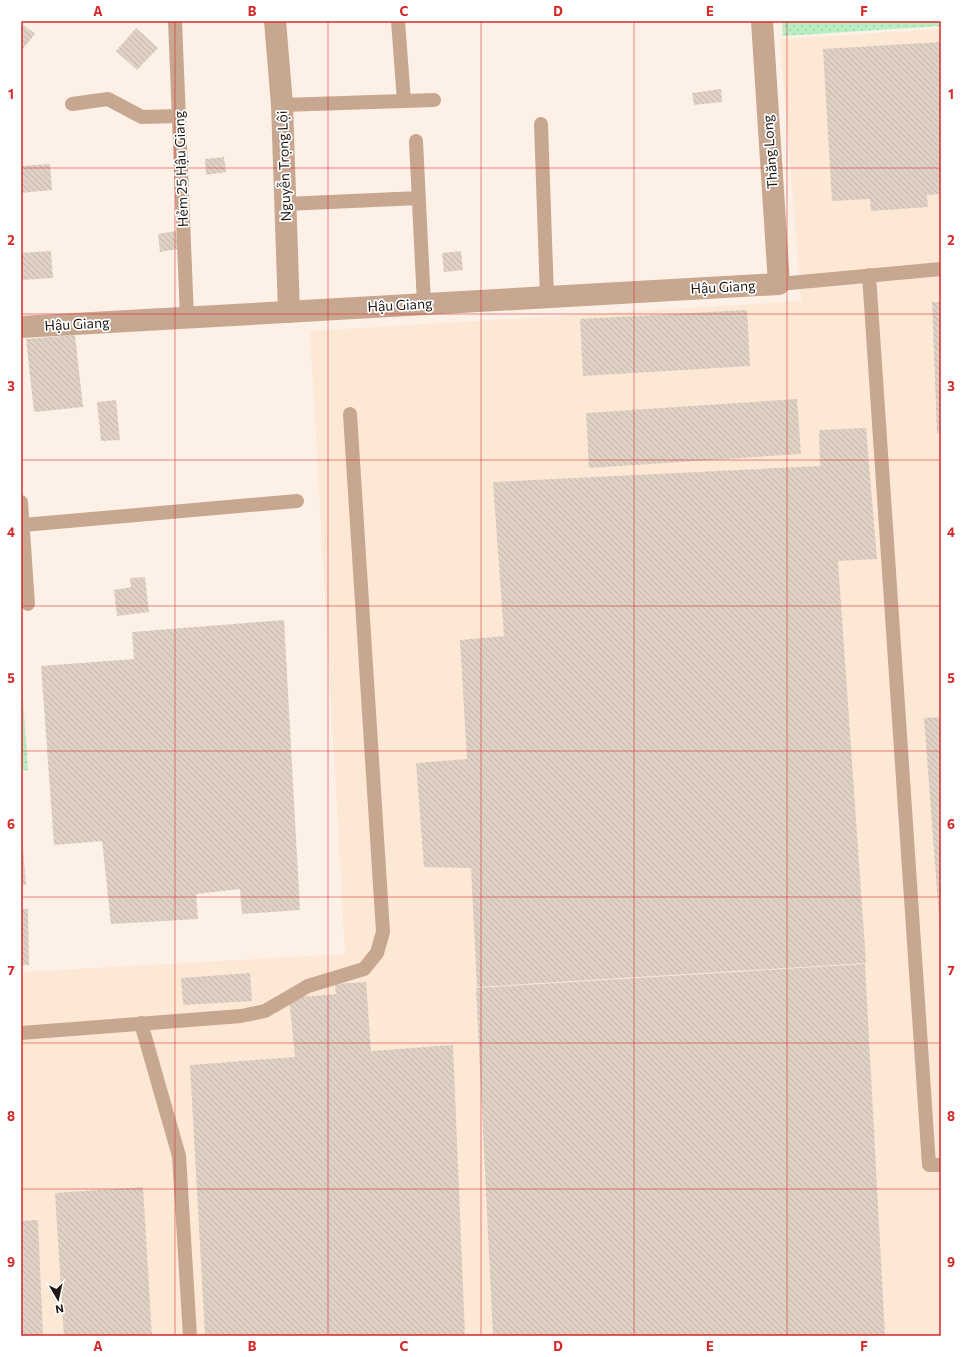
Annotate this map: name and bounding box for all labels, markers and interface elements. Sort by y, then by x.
text: A [93,3,103,19]
text: B [248,3,257,19]
text: C [400,3,409,19]
text: D [553,3,563,19]
text: E [706,3,714,19]
text: F [860,3,868,19]
text: 1 [8,86,14,102]
text: 1 [948,86,954,102]
street label: Hẻm 25 Hậu Giang [170,110,191,227]
street label: Nguyễn Trọng Lội [273,110,294,222]
street label: Thăng Long [758,114,781,190]
text: 2 [7,232,15,248]
text: 2 [947,232,955,248]
street label: Hậu Giang [690,276,756,297]
street label: Hậu Giang [367,294,433,315]
street label: Hậu Giang [44,313,110,334]
text: 3 [7,378,15,394]
text: 3 [947,378,955,394]
text: 4 [7,524,15,540]
text: 4 [947,524,955,540]
text: 5 [7,670,15,686]
text: 5 [947,670,955,686]
text: 6 [7,816,15,832]
text: 6 [947,816,955,832]
text: 7 [7,962,15,978]
text: 7 [947,962,955,978]
text: 8 [7,1108,15,1124]
text: 8 [947,1108,955,1124]
text: 9 [7,1254,15,1270]
text: 9 [947,1254,955,1270]
north arrow [38,1279,78,1319]
text: N [55,1302,65,1316]
text: A [93,1338,103,1354]
text: B [248,1338,257,1354]
text: C [400,1338,409,1354]
text: D [553,1338,563,1354]
text: E [706,1338,714,1354]
text: F [860,1338,868,1354]

